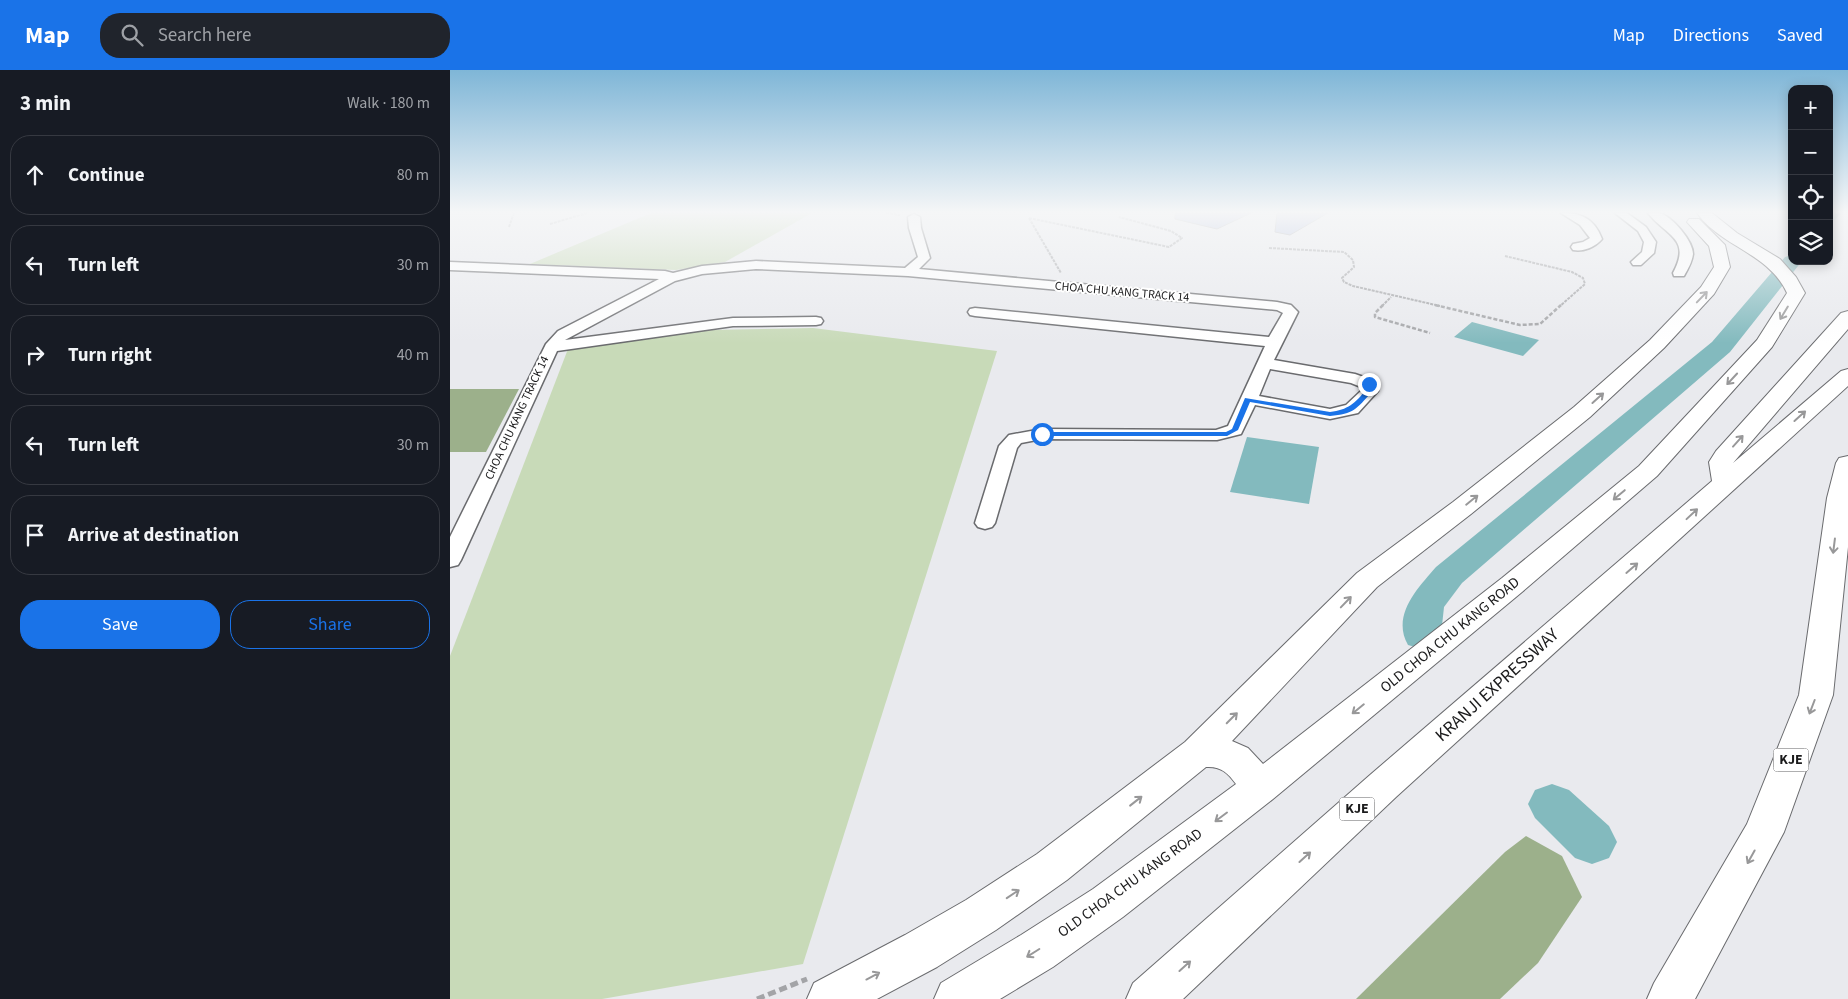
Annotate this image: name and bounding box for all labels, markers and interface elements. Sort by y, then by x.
search box [100,13,450,58]
text: Map [25,18,70,53]
icon: search [118,21,146,49]
text: Search here [158,22,251,49]
text: Map [1613,23,1645,48]
text: Directions [1673,23,1749,48]
text: Saved [1777,23,1823,48]
map controls [1788,85,1833,265]
button: + [1788,85,1833,130]
text: 3 min [20,88,71,118]
text: Walk · 180 m [347,92,430,114]
button: − [1788,130,1833,175]
icon: ahead [21,161,49,189]
text: Continue [68,162,145,189]
text: 80 m [397,164,429,186]
button: locate [1788,175,1833,220]
button: layers [1788,220,1833,265]
icon: left [21,251,49,279]
text: Turn left [68,252,139,279]
text: 30 m [397,254,429,276]
street label: CHOA CHU KANG TRACK 14 [1054,278,1190,306]
one-way arrow [1696,291,1708,303]
one-way arrow [1778,305,1788,319]
icon: right [21,341,49,369]
text: Turn right [68,342,152,369]
text: 40 m [397,344,429,366]
street label: CHOA CHU KANG TRACK 14 [481,353,553,483]
one-way arrow [1727,372,1738,385]
route end [1358,373,1381,396]
one-way arrow [1592,392,1605,403]
one-way arrow [1794,410,1807,422]
route start [1031,423,1054,446]
icon: left [21,431,49,459]
text: Turn left [68,432,139,459]
text: 30 m [397,434,429,456]
one-way arrow [1732,435,1744,448]
one-way arrow [1613,489,1626,500]
one-way arrow [1465,495,1478,506]
one-way arrow [1685,508,1698,519]
icon: arrive [21,521,49,549]
text: Arrive at destination [68,522,239,549]
one-way arrow [1829,538,1839,554]
one-way arrow [1625,562,1638,573]
street label: OLD CHOA CHU KANG ROAD [1376,572,1524,698]
one-way arrow [1340,596,1352,608]
button: Save [20,600,220,649]
button: Share [230,600,430,649]
street label: KRANJI EXPRESSWAY [1430,622,1565,747]
one-way arrow [1806,699,1815,714]
one-way arrow [1352,703,1365,714]
one-way arrow [1226,712,1238,724]
road number: KJE [1774,748,1808,772]
one-way arrow [1129,795,1142,806]
road number: KJE [1340,798,1374,821]
one-way arrow [1214,812,1228,822]
street label: OLD CHOA CHU KANG ROAD [1053,823,1207,943]
one-way arrow [1745,849,1755,864]
one-way arrow [1299,851,1312,863]
one-way arrow [1006,888,1020,899]
one-way arrow [1026,949,1040,959]
one-way arrow [1179,960,1192,972]
one-way arrow [866,971,881,981]

